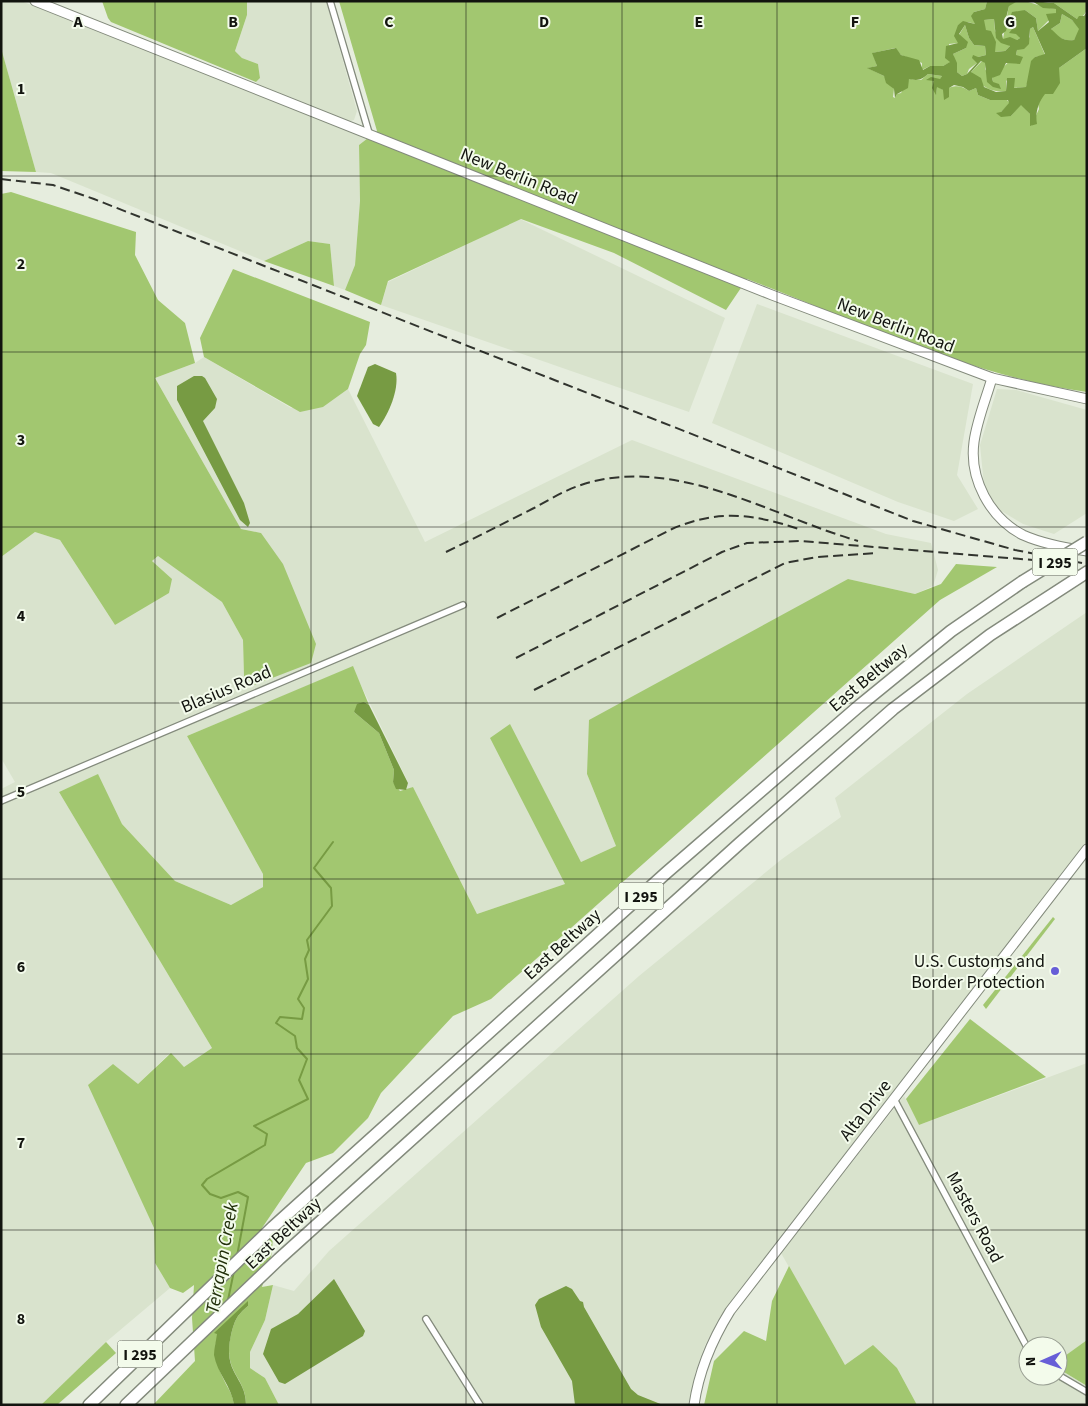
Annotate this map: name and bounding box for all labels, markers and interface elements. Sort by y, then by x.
text: A [72,11,83,33]
text: B [228,11,238,33]
text: C [384,11,394,33]
text: D [539,11,549,33]
text: E [695,11,703,33]
text: F [851,11,859,33]
text: G [1005,11,1015,33]
text: 1 [17,78,25,100]
street label: New Berlin Road [457,142,581,211]
text: 2 [17,253,25,275]
street label: New Berlin Road [833,292,958,359]
text: 3 [17,429,25,451]
road number: I 295 [1032,548,1078,576]
text: 4 [17,605,26,627]
street label: East Beltway [824,637,914,718]
street label: Blasius Road [177,659,275,720]
text: 5 [17,781,25,803]
road number: I 295 [618,882,664,909]
street label: East Beltway [518,903,607,986]
place label: U.S. Customs and Border Protection [911,949,1045,995]
text: 6 [17,956,25,978]
marker: U.S. Customs and Border Protection [1049,965,1061,977]
street label: Alta Drive [833,1074,897,1146]
text: 7 [17,1132,25,1154]
street label: Masters Road [940,1167,1009,1267]
street label: East Beltway [240,1191,327,1275]
water label: Terrapin Creek [199,1199,246,1316]
text: 8 [17,1308,25,1330]
north arrow [1018,1336,1068,1386]
road number: I 295 [118,1340,162,1368]
text: N [1021,1356,1041,1366]

